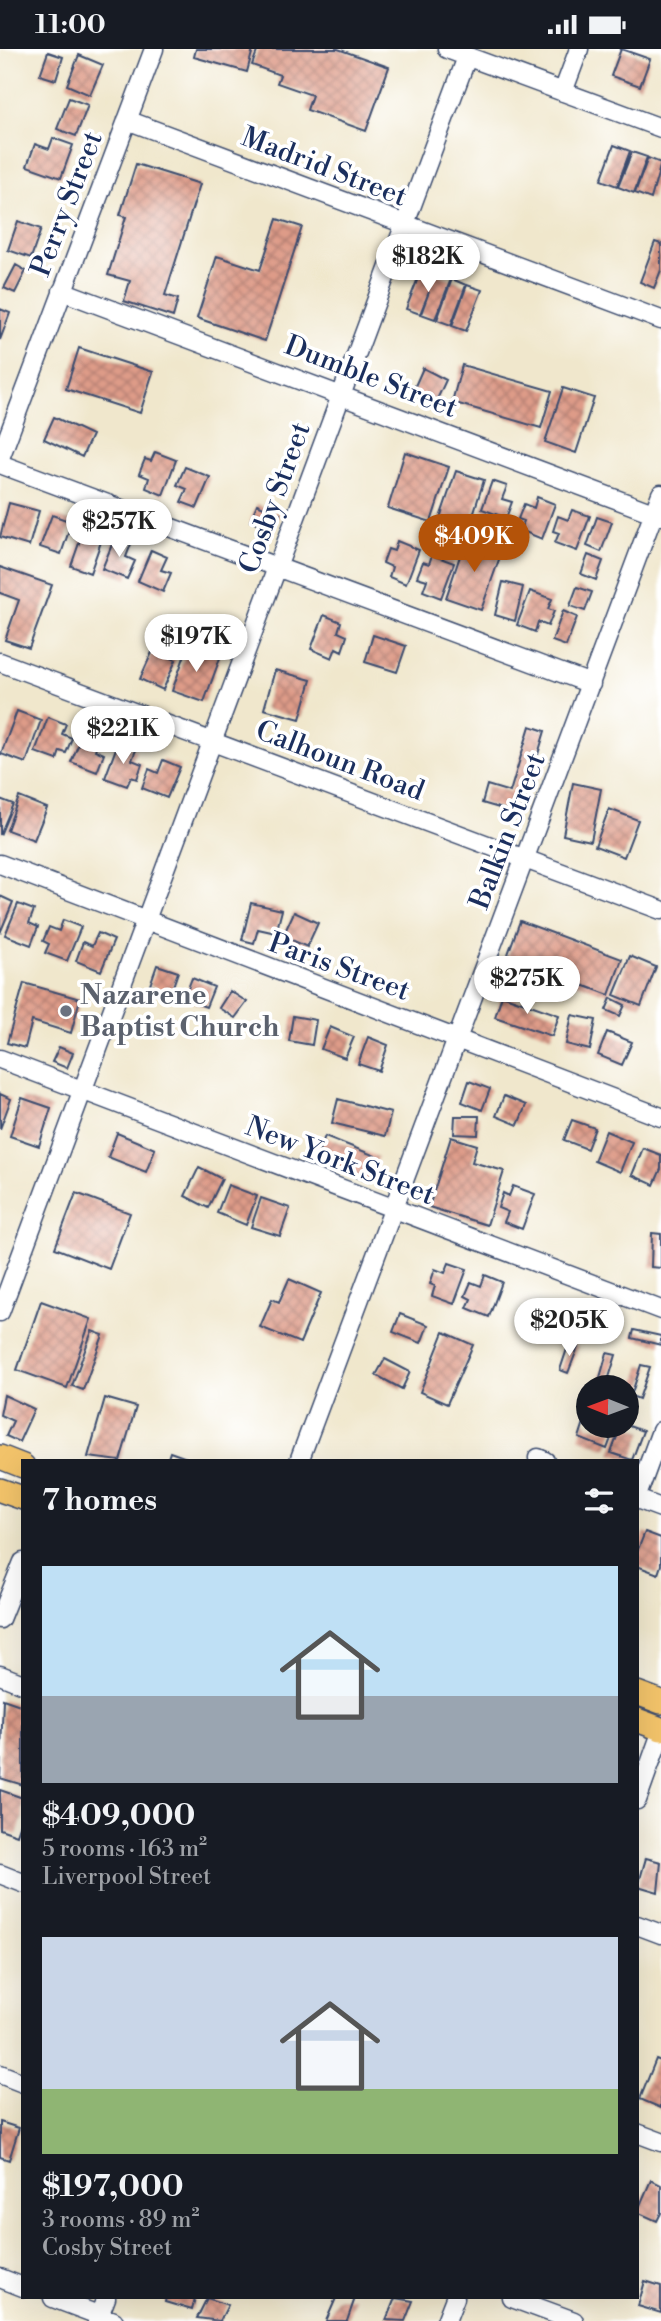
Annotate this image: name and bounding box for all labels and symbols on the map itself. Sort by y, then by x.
street label: Madrid Street [236,119,412,215]
street label: Perry Street [23,126,111,282]
pin: $182K [379,235,477,294]
street label: Dumble Street [280,328,463,426]
street label: Cosby Street [231,418,319,578]
pin: $257K [70,499,168,559]
pin: $409K [425,515,523,574]
pin: $197K [147,615,245,674]
pin: $221K [74,707,172,766]
street label: Calhoun Road [251,713,429,809]
street label: Balkin Street [462,748,554,915]
street label: Paris Street [264,925,415,1009]
pin: $275K [478,957,576,1016]
place label: Nazarene Baptist Church [80,978,279,1045]
marker: Nazarene Baptist Church [58,1003,74,1019]
street label: New York Street [240,1109,440,1213]
pin: $205K [520,1299,618,1358]
north arrow [576,1375,639,1439]

